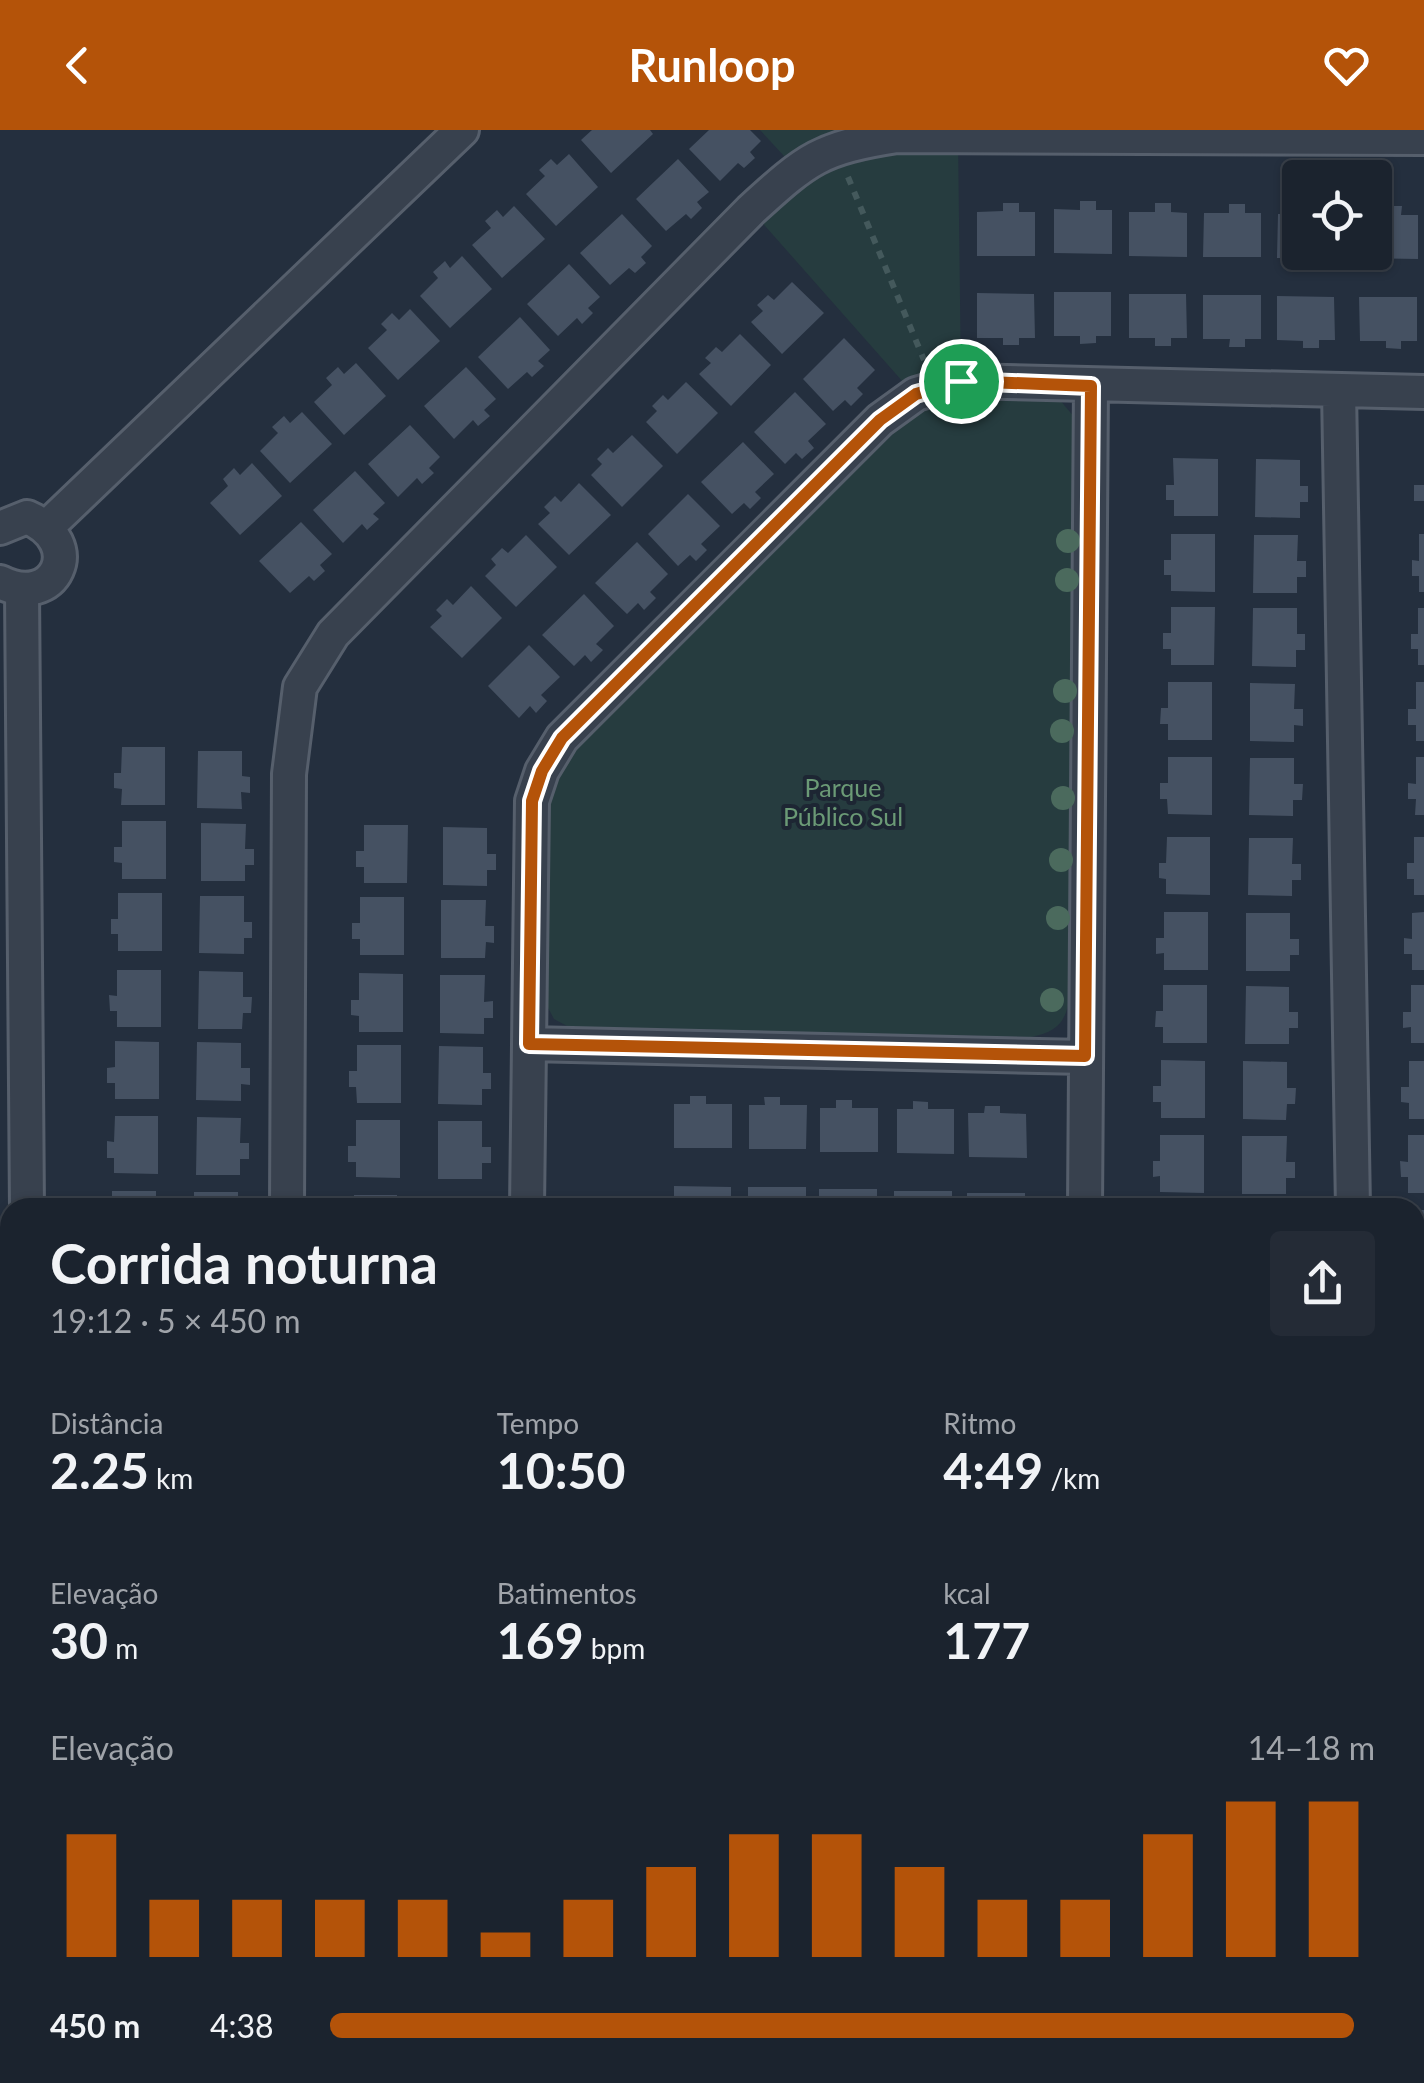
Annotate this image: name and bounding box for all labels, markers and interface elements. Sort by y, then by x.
icon: back [50,38,105,93]
text: Runloop [628,38,796,92]
icon: heart [1319,38,1374,93]
map controls [1282,160,1392,270]
button: locate [1282,160,1392,270]
pin [919,339,1004,424]
icon: arrive [934,354,989,409]
park label: Parque Público Sul [783,772,903,831]
text: Corrida noturna [50,1230,438,1296]
button: share [1270,1231,1375,1336]
text: 19:12 · 5 × 450 m [50,1301,301,1340]
text: Distância [50,1406,163,1440]
text: Tempo [497,1406,579,1440]
text: Ritmo [943,1406,1016,1440]
text: 2.25 [50,1440,149,1500]
text: 10:50 [497,1440,626,1500]
text: 4:49 [943,1440,1043,1500]
text: km [149,1461,193,1495]
text: /km [1043,1461,1100,1495]
text: Elevação [50,1576,158,1610]
text: Batimentos [497,1576,637,1610]
text: kcal [943,1576,991,1610]
text: 30 [50,1610,108,1670]
text: 169 [497,1610,584,1670]
text: 177 [943,1610,1030,1670]
text: m [108,1631,138,1665]
text: bpm [584,1631,645,1665]
text: Elevação [50,1728,174,1767]
text: 14–18 m [1248,1728,1375,1767]
text: 450 m [50,2006,140,2045]
text: 4:38 [210,2006,274,2045]

